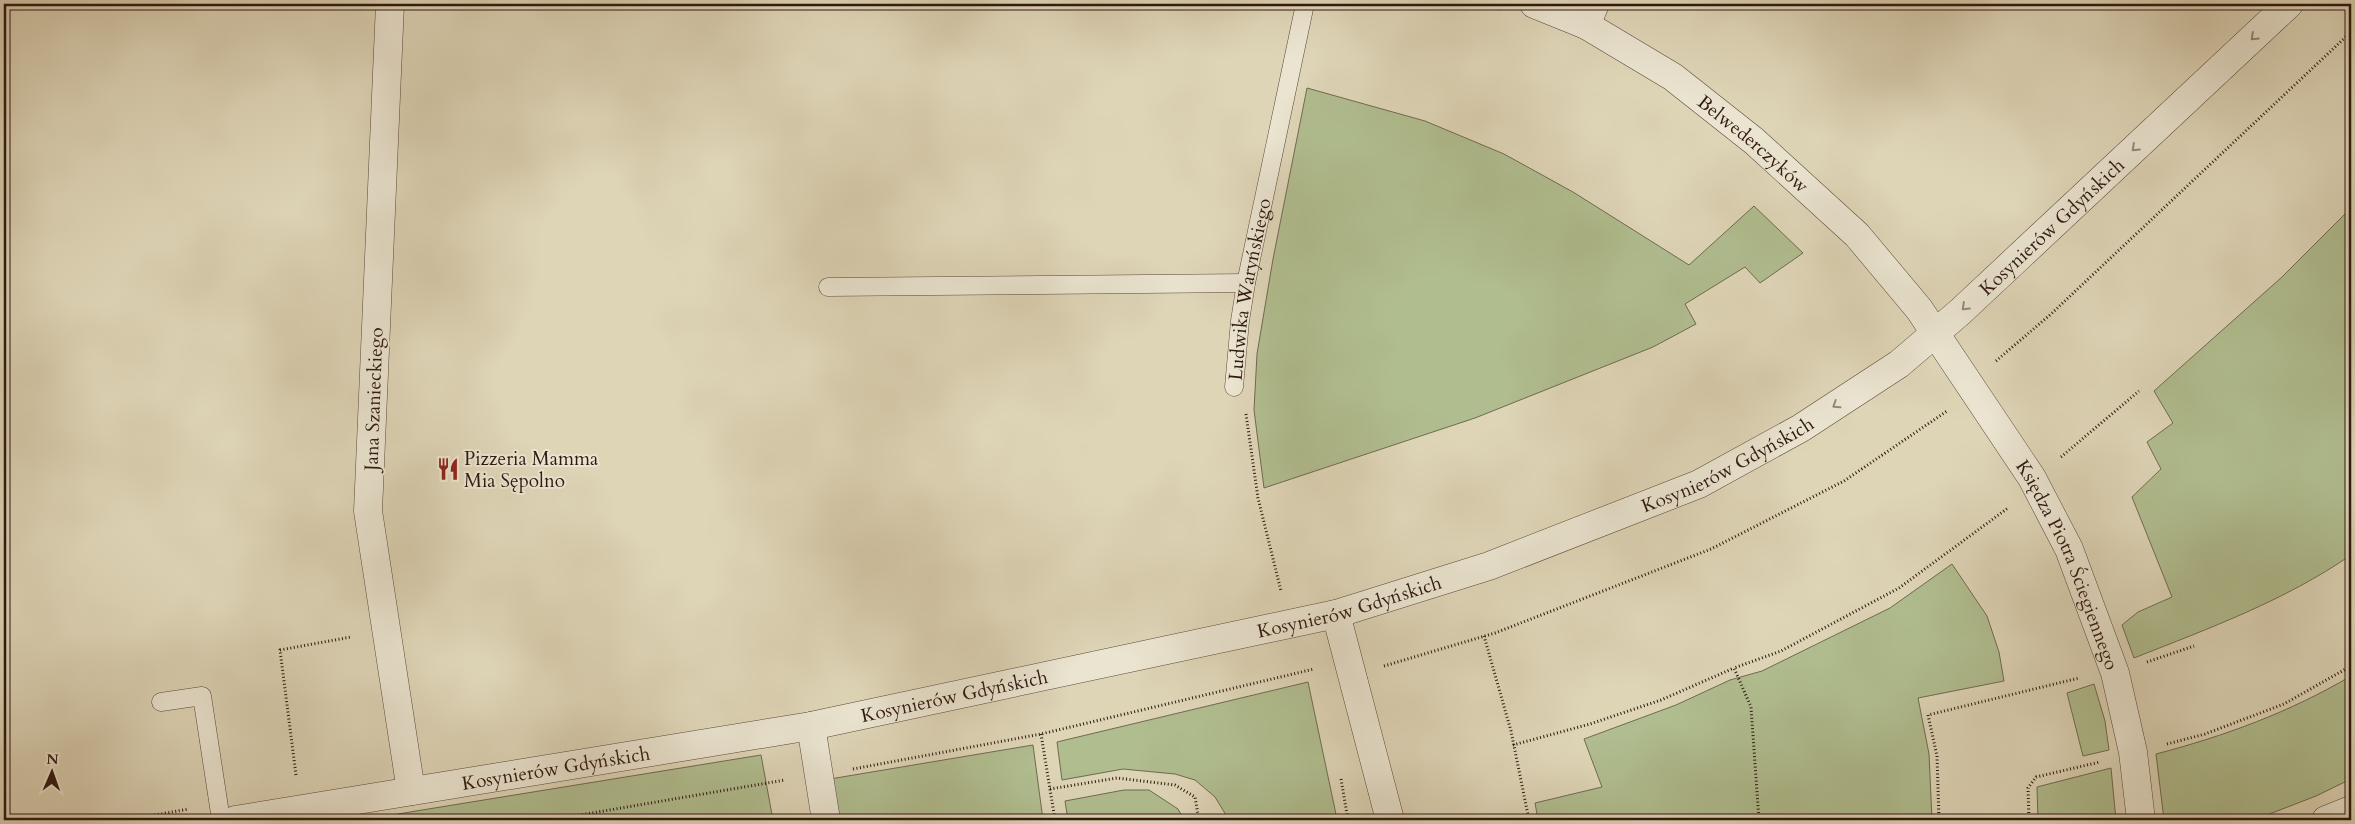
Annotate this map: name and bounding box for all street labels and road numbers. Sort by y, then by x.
street label: Belwederczyków [1692,89,1814,199]
street label: Kosynierów Gdyńskich [1974,152,2131,302]
street label: Ludwika Waryńskiego [1223,196,1278,382]
street label: Jana Szanieckiego [358,327,389,474]
street label: Kosynierów Gdyńskich [1637,411,1820,519]
street label: Księdza Piotra Ściegiennego [2009,455,2125,674]
street label: Kosynierów Gdyńskich [1255,570,1445,644]
street label: Kosynierów Gdyńskich [859,664,1051,729]
street label: Kosynierów Gdyńskich [460,740,652,797]

